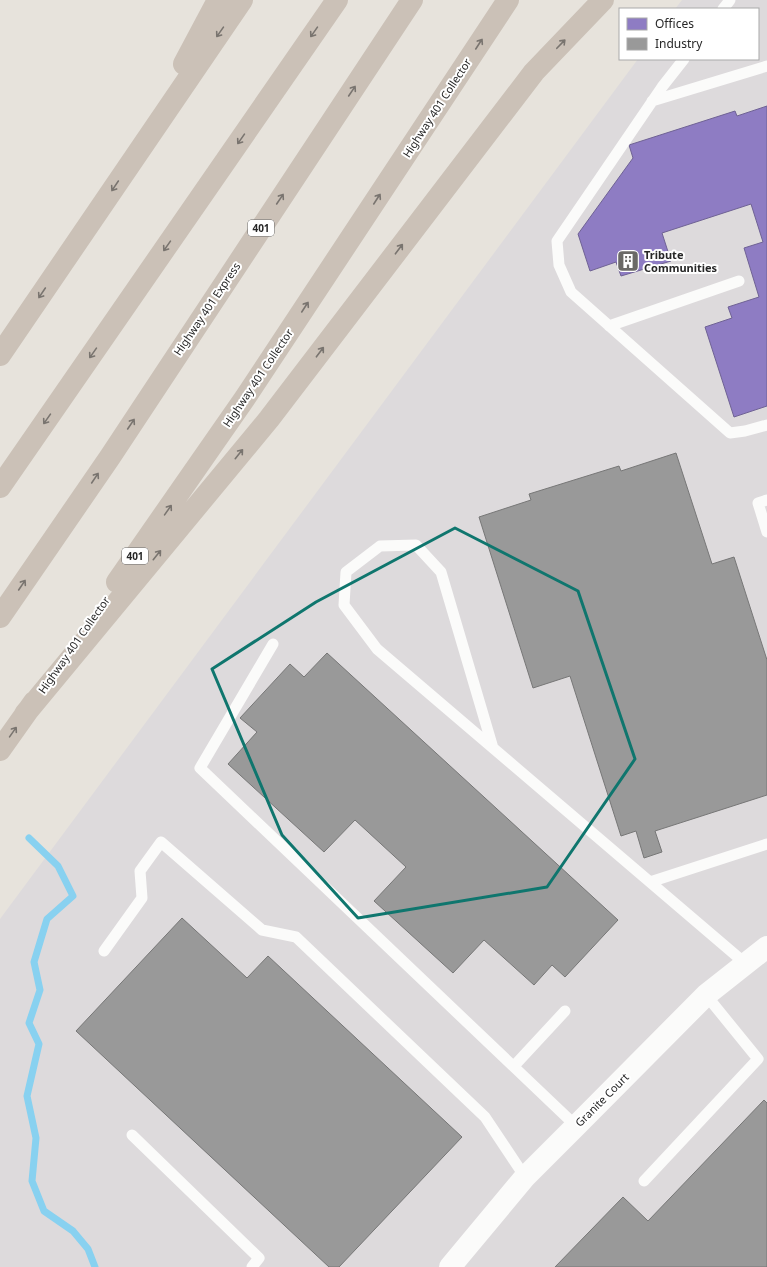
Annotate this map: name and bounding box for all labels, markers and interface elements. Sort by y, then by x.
legend [619,8,759,60]
text: Offices [655,15,694,32]
one-way arrow [216,26,224,37]
one-way arrow [310,26,318,37]
text: Industry [655,35,703,52]
one-way arrow [475,38,483,49]
one-way arrow [556,39,566,49]
street label: Highway 401 Collector [399,55,475,160]
one-way arrow [348,86,356,97]
one-way arrow [236,133,244,145]
one-way arrow [111,180,119,191]
one-way arrow [276,194,284,205]
one-way arrow [373,194,381,205]
road number: 401 [248,220,274,236]
one-way arrow [163,240,171,251]
one-way arrow [395,243,403,254]
place label: Tribute Communities [644,247,718,275]
building icon: Tribute Communities [615,248,641,274]
street label: Highway 401 Express [170,259,243,358]
one-way arrow [38,288,46,299]
one-way arrow [301,302,309,313]
street label: Highway 401 Collector [219,325,296,430]
one-way arrow [89,347,97,358]
one-way arrow [316,347,324,358]
one-way arrow [43,413,51,424]
one-way arrow [127,419,135,430]
one-way arrow [235,449,244,460]
one-way arrow [91,473,99,484]
one-way arrow [164,505,172,516]
road number: 401 [122,548,148,564]
one-way arrow [152,549,161,560]
one-way arrow [18,580,26,591]
street label: Highway 401 Collector [34,593,113,696]
one-way arrow [9,727,17,738]
street label: Granite Court [572,1070,632,1130]

